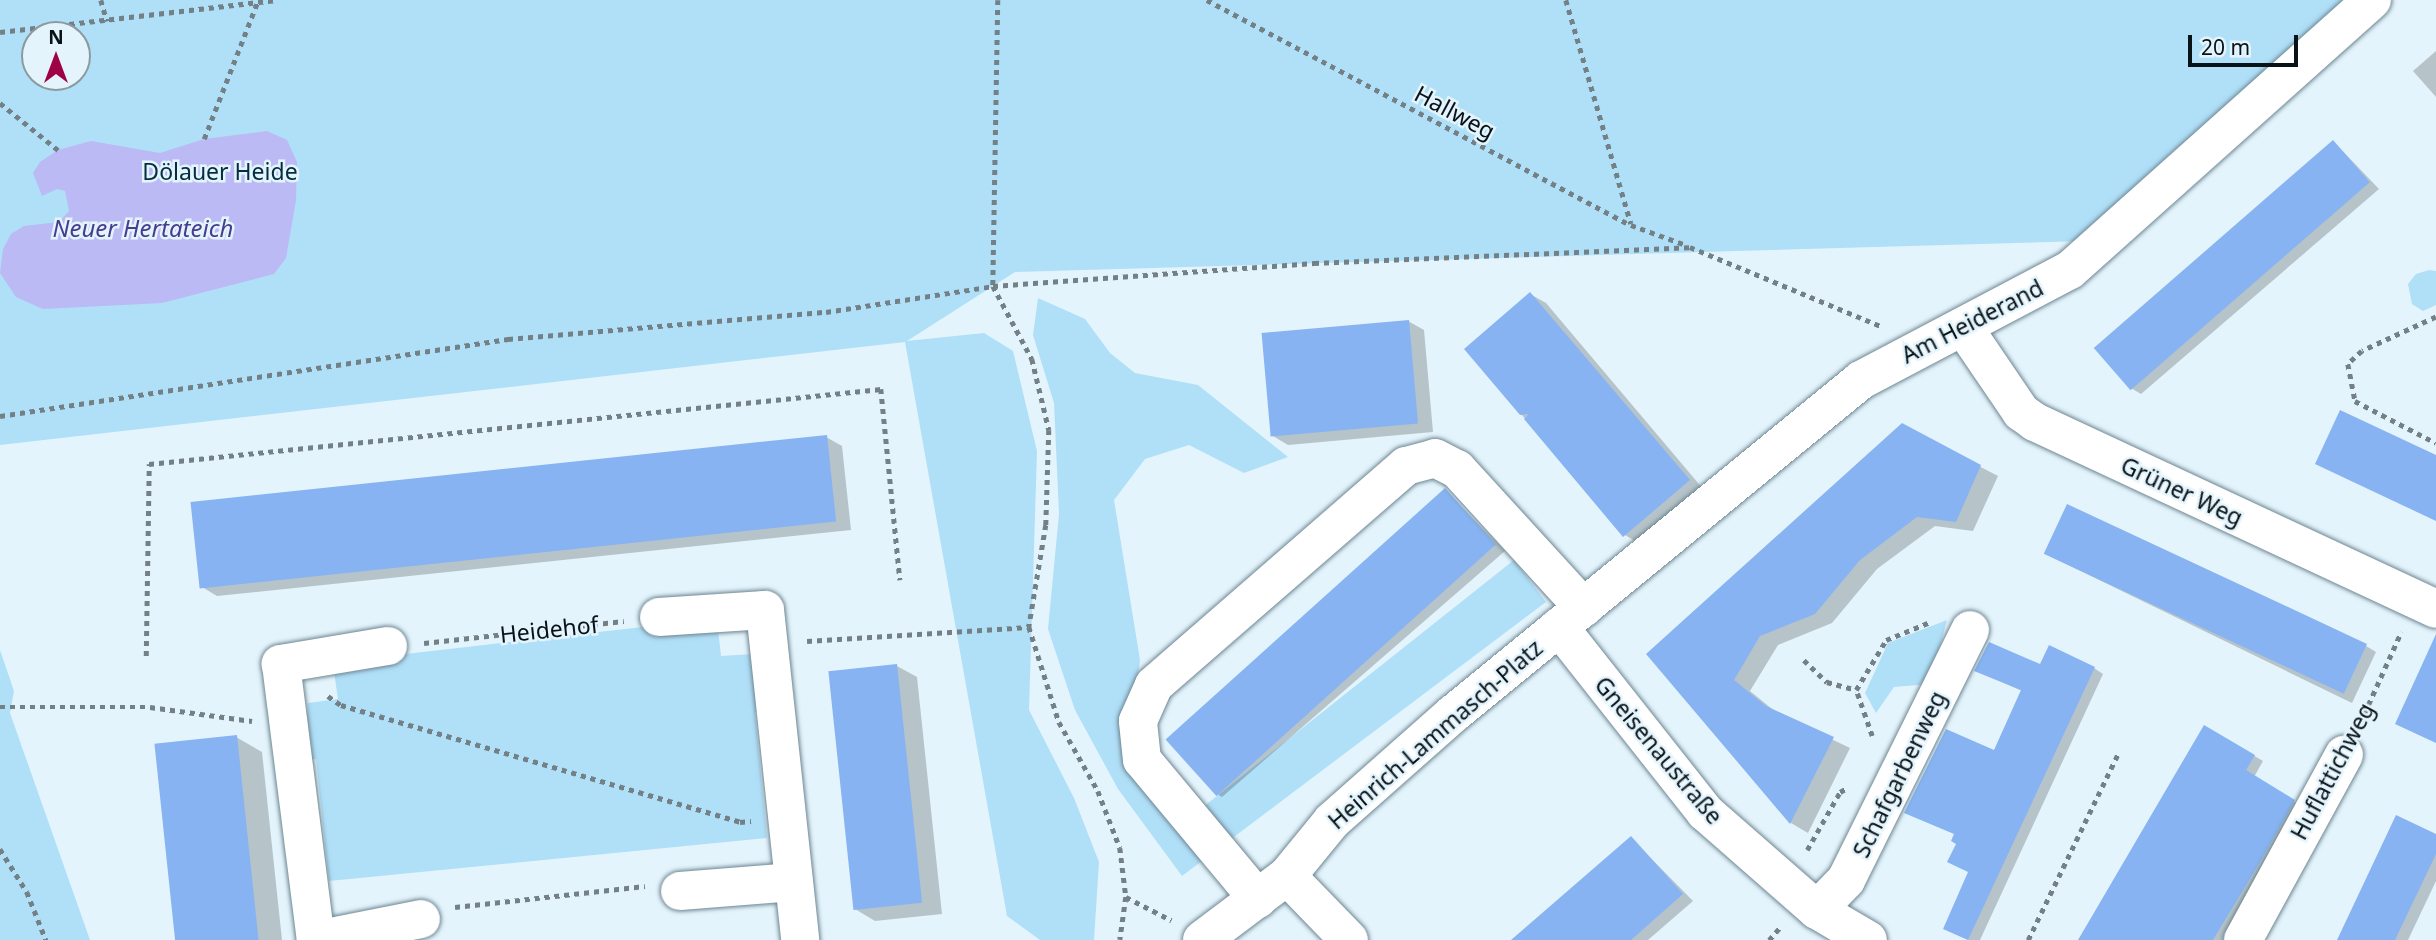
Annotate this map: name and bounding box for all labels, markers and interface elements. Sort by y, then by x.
north arrow [21,21,91,91]
scale bar [2191,21,2301,65]
text: N [48,24,64,50]
text: 20 m [2201,33,2250,61]
street label: Hallweg [1410,79,1500,145]
park label: Dölauer Heide [142,157,298,185]
water label: Neuer Hertateich [53,214,233,242]
street label: Am Heiderand [1896,273,2048,369]
street label: Grüner Weg [2117,451,2247,531]
street label: Heidehof [498,610,600,648]
street label: Heinrich-Lammasch-Platz [1322,633,1548,835]
street label: Gneisenaustraße [1589,671,1729,829]
street label: Schafgarbenweg [1847,686,1951,862]
street label: Huflattichweg [2284,698,2380,844]

